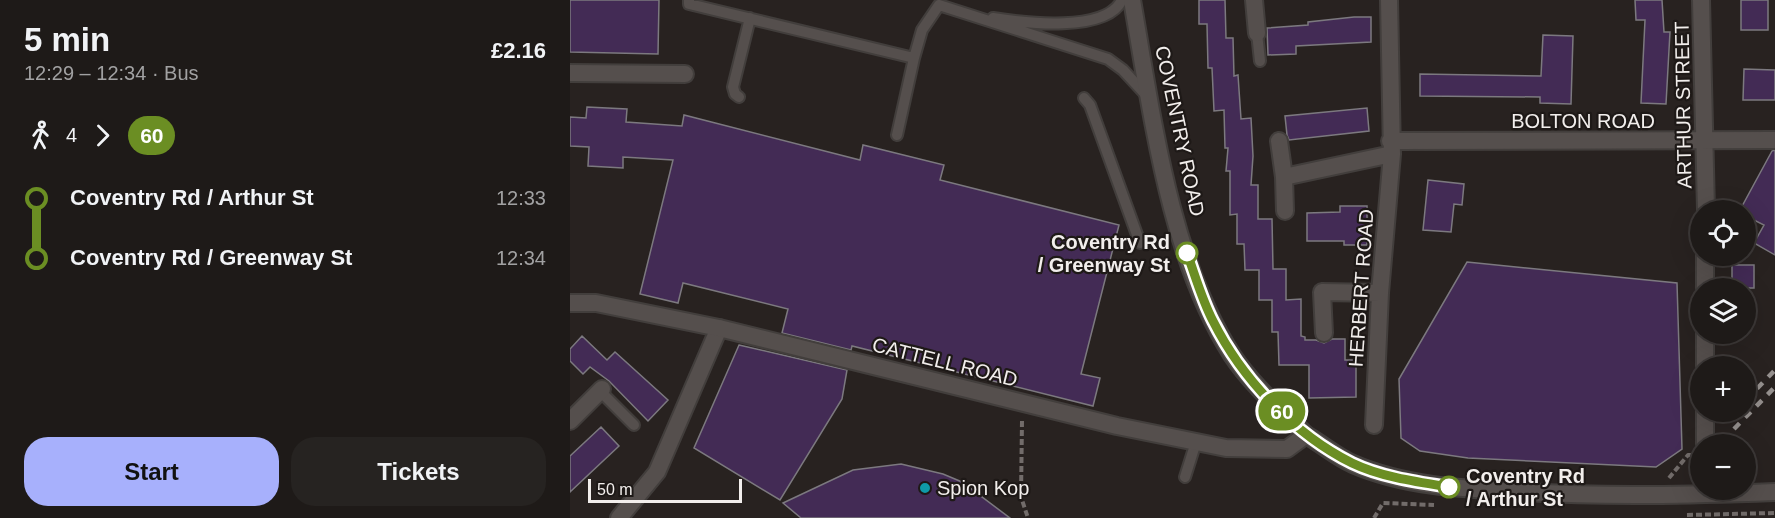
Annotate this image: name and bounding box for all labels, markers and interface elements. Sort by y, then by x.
text: 5 min [24,21,110,58]
street label: ARTHUR STREET [1671,21,1695,189]
text: £2.16 [491,38,546,63]
street label: COVENTRY ROAD [1151,44,1209,218]
text: 12:29 – 12:34 · Bus [24,62,199,84]
street label: BOLTON ROAD [1511,110,1655,132]
icon: walk [24,119,57,152]
icon: forward [86,119,119,152]
text: 4 [66,124,77,146]
text: 60 [140,124,163,147]
text: Coventry Rd / Arthur St [70,185,314,210]
text: 12:33 [496,187,546,209]
map controls [1690,200,1756,500]
button: locate [1690,200,1756,266]
street label: HERBERT ROAD [1345,208,1377,368]
place label: Coventry Rd / Greenway St [1038,231,1170,276]
marker: Coventry Rd / Greenway St [1176,242,1198,264]
text: Coventry Rd / Greenway St [70,245,352,270]
text: 12:34 [496,247,546,269]
button: layers [1690,278,1756,344]
street label: CATTELL ROAD [870,333,1020,391]
button: + [1690,356,1756,422]
line badge: 60 [1255,392,1309,430]
text: 60 [1270,400,1294,423]
button: − [1690,434,1756,500]
button: Start [24,437,279,506]
button: Tickets [291,437,546,506]
place label: Coventry Rd / Arthur St [1466,465,1585,510]
scale bar [588,476,742,504]
marker: Coventry Rd / Arthur St [1438,476,1460,498]
place label: Spion Kop [937,477,1029,499]
text: 50 m [597,481,633,498]
marker: Spion Kop [918,481,932,495]

